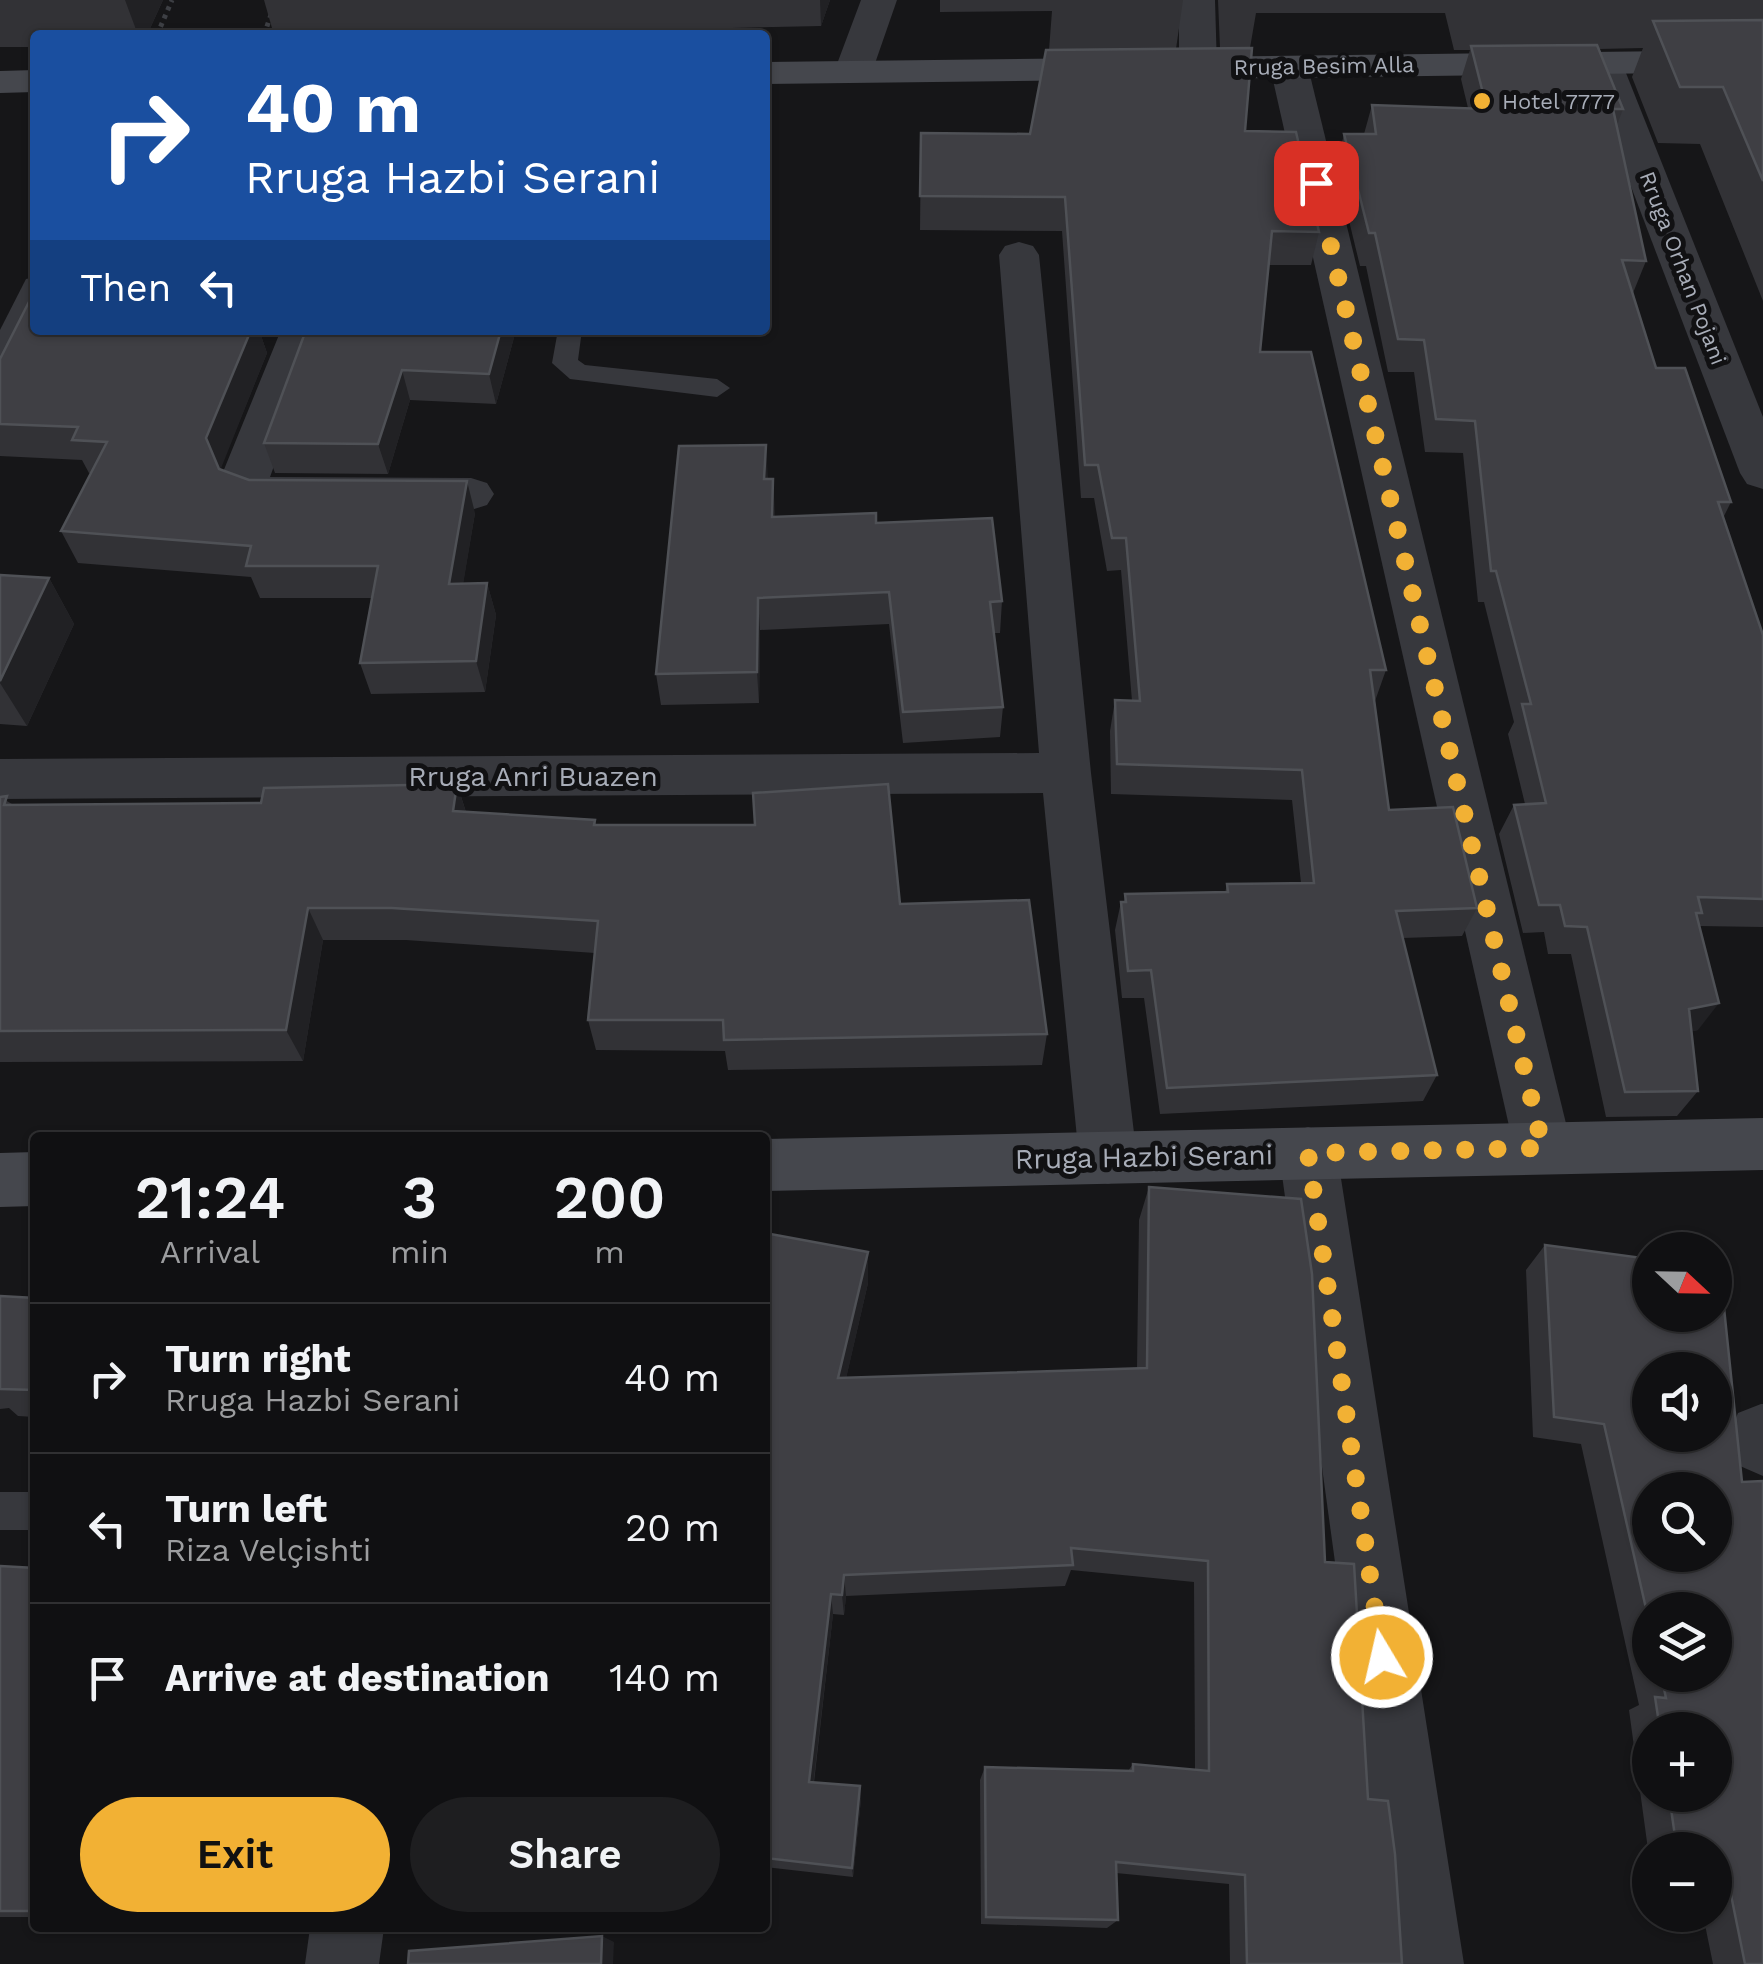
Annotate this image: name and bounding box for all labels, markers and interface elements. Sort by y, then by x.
street label: Rruga Besim Alla [1233,52,1415,80]
text: 40 m [245,67,421,149]
icon: right [80,70,210,200]
place label: Hotel 7777 [1502,89,1615,114]
marker: Hotel 7777 [1471,90,1493,112]
pin [1274,141,1359,226]
text: Rruga Hazbi Serani [245,151,660,204]
icon: arrive [1289,156,1344,211]
street label: Rruga Orhan Pojani [1635,168,1731,368]
icon: left [191,260,246,315]
text: Then [80,266,171,310]
street label: Rruga Anri Buazen [408,760,658,793]
street label: Rruga Hazbi Serani [1015,1138,1273,1176]
text: 21:24 [135,1162,285,1233]
text: 3 [402,1162,437,1233]
text: 200 [554,1162,665,1233]
north arrow [1632,1232,1732,1332]
map controls [1632,1232,1732,1932]
text: Arrival [160,1233,260,1271]
text: min [390,1233,449,1271]
text: m [594,1233,625,1271]
text: Turn right [165,1337,351,1381]
icon: right [80,1351,135,1406]
button: sound [1632,1352,1732,1452]
text: 40 m [624,1356,720,1400]
text: Rruga Hazbi Serani [165,1381,460,1419]
button: search [1632,1472,1732,1572]
text: Turn left [165,1487,327,1531]
icon: left [80,1501,135,1556]
text: 20 m [625,1506,720,1550]
text: Riza Velçishti [165,1531,371,1569]
button: layers [1632,1592,1732,1692]
position arrow [1330,1605,1434,1709]
icon: arrive [80,1651,135,1706]
text: Arrive at destination [165,1656,550,1700]
text: 140 m [609,1656,720,1700]
button: + [1632,1712,1732,1812]
button: Exit [80,1797,390,1912]
button: Share [410,1797,720,1912]
button: − [1632,1832,1732,1932]

